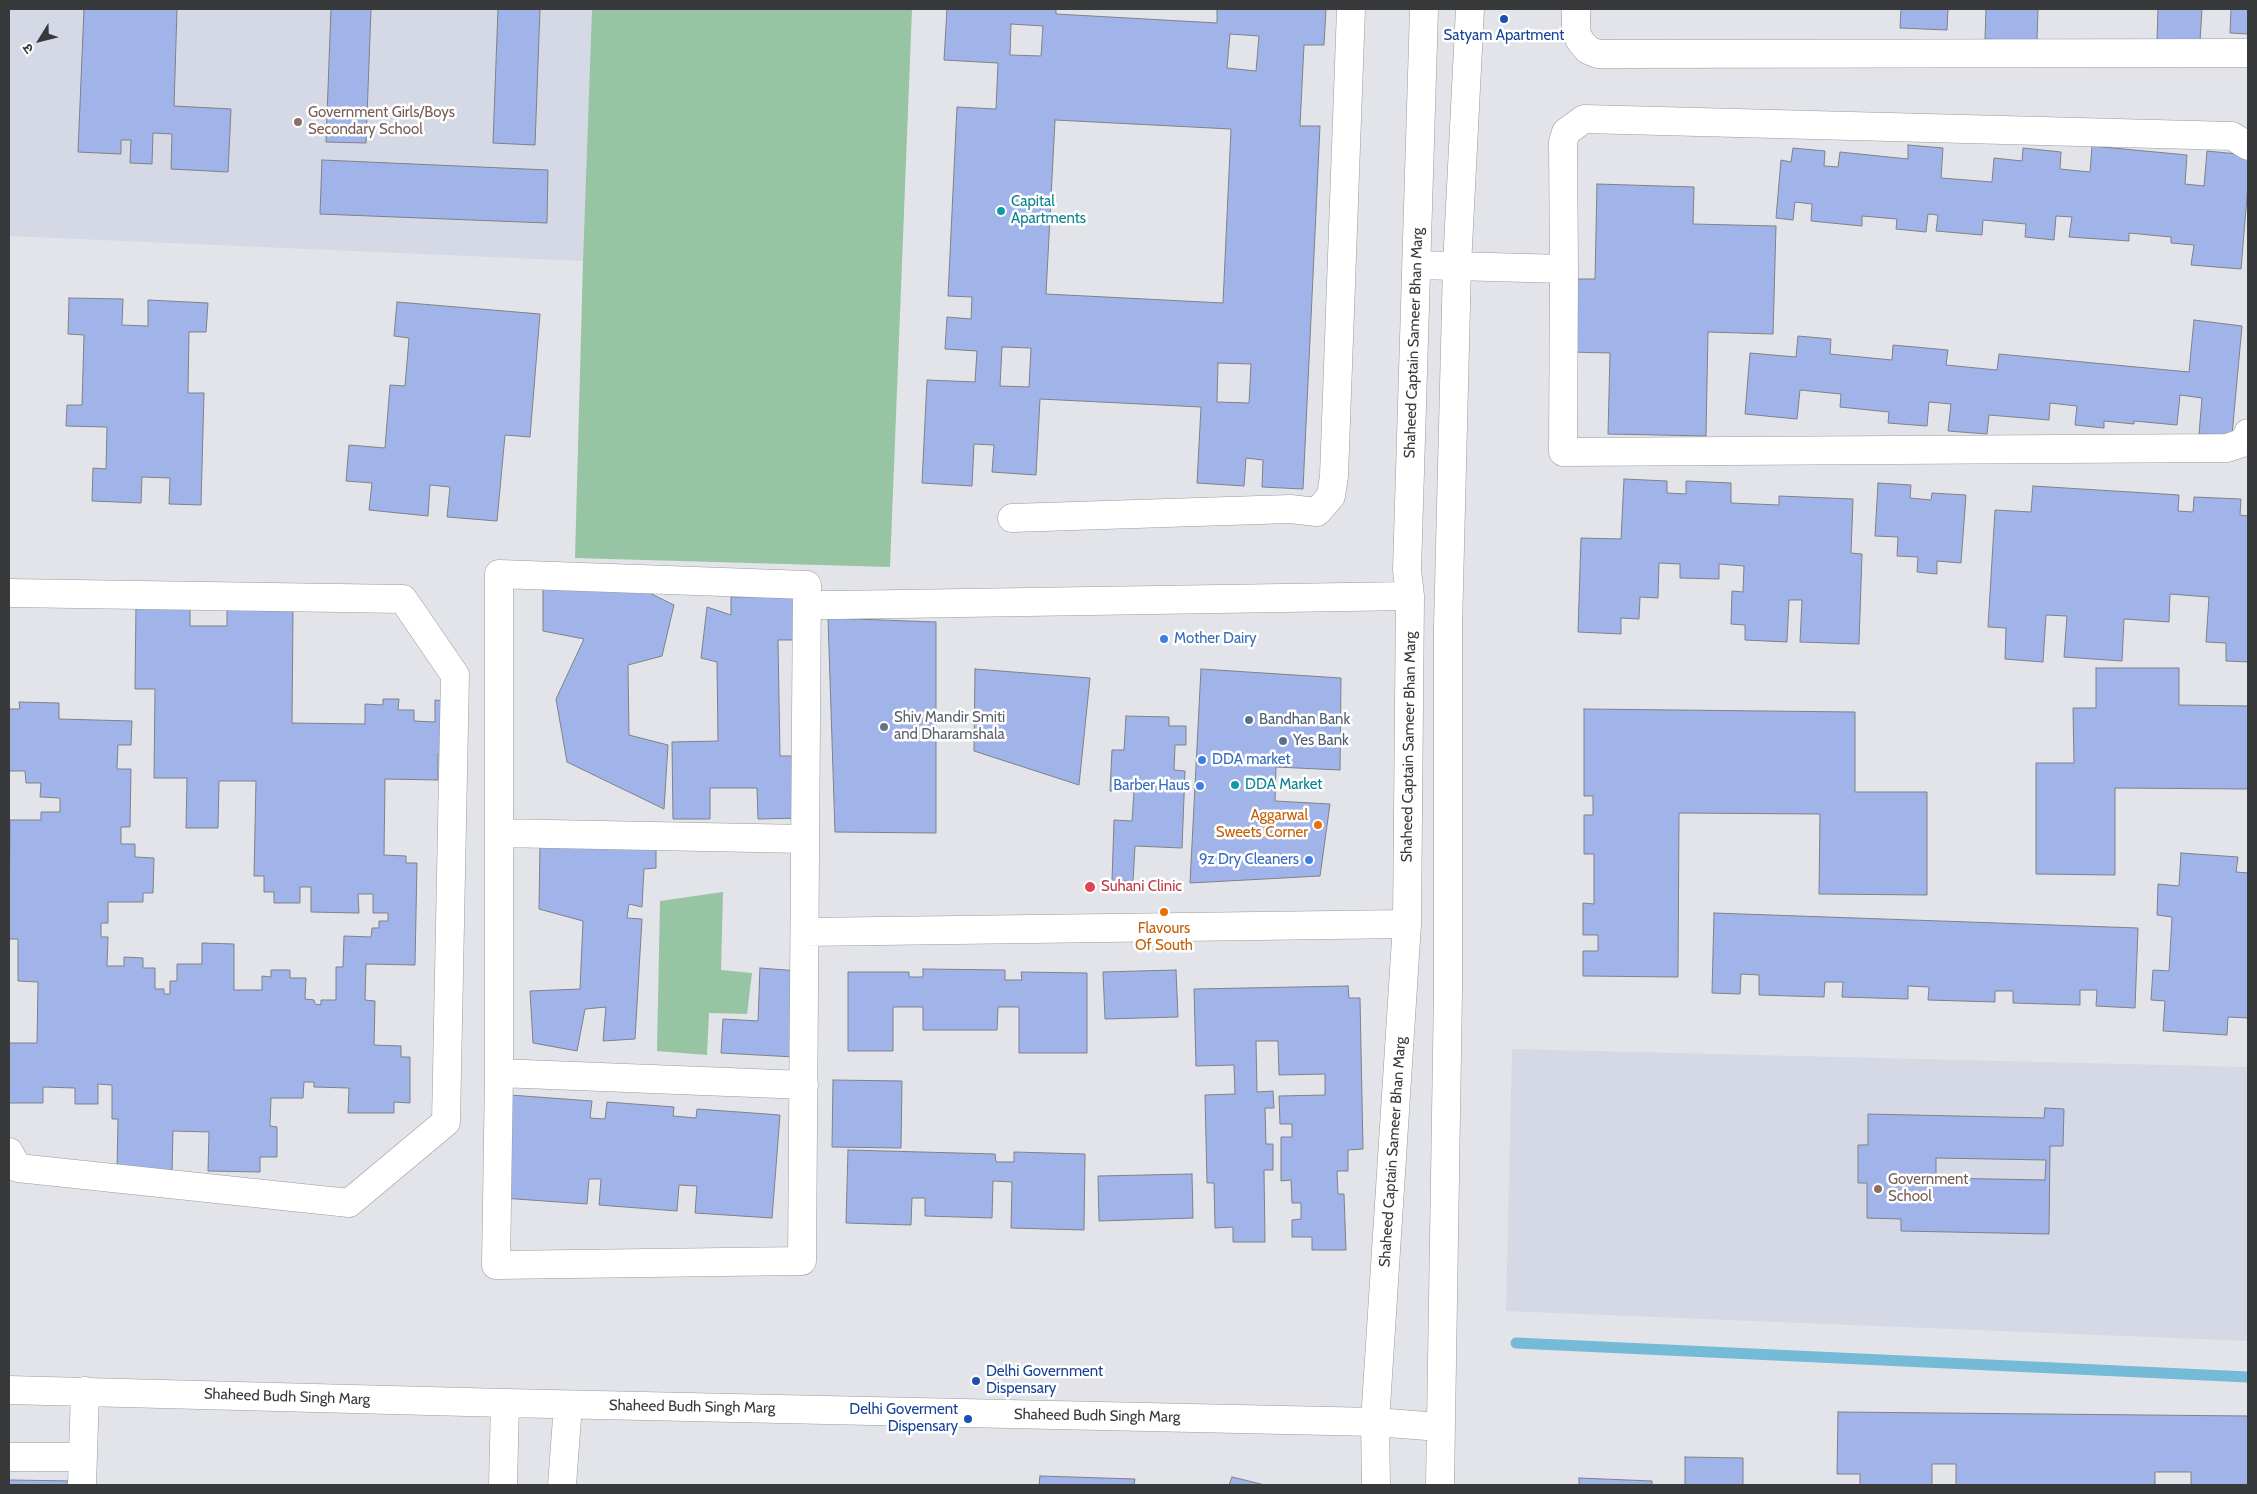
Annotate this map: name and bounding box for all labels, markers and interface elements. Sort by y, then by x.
marker: Satyam Apartment [1498,13,1510,25]
north arrow [15,15,65,65]
place label: Satyam Apartment [1444,27,1564,45]
text: उ [18,40,38,57]
place label: Government Girls/Boys Secondary School [308,104,455,139]
marker: Government Girls/Boys Secondary School [292,116,304,128]
place label: Capital Apartments [1011,193,1086,228]
marker: Capital Apartments [995,205,1007,217]
street label: Shaheed Captain Sameer Bhan Marg [1401,227,1427,459]
place label: Mother Dairy [1174,630,1257,648]
street label: Shaheed Captain Sameer Bhan Marg [1398,631,1420,863]
marker: Mother Dairy [1158,633,1170,645]
place label: Shiv Mandir Smiti and Dharamshala [894,709,1005,744]
place label: Bandhan Bank [1259,711,1350,729]
marker: Bandhan Bank [1243,714,1255,726]
marker: Shiv Mandir Smiti and Dharamshala [878,721,890,733]
place label: Yes Bank [1293,732,1349,750]
marker: Yes Bank [1277,735,1289,747]
place label: DDA market [1212,751,1290,769]
marker: DDA market [1196,754,1208,766]
place label: DDA Market [1245,776,1322,794]
place label: Barber Haus [1113,777,1190,795]
marker: DDA Market [1229,779,1241,791]
marker: Barber Haus [1194,780,1206,792]
place label: Aggarwal Sweets Corner [1216,807,1308,842]
marker: Aggarwal Sweets Corner [1312,819,1324,831]
place label: 9z Dry Cleaners [1199,851,1299,869]
marker: 9z Dry Cleaners [1303,854,1315,866]
place label: Suhani Clinic [1101,878,1182,896]
marker: Suhani Clinic [1083,880,1097,894]
marker: Flavours Of South [1158,906,1170,918]
place label: Flavours Of South [1135,920,1193,955]
street label: Shaheed Captain Sameer Bhan Marg [1376,1036,1410,1268]
place label: Government School [1888,1171,1968,1206]
marker: Government School [1872,1183,1884,1195]
place label: Delhi Government Dispensary [986,1363,1103,1398]
marker: Delhi Government Dispensary [970,1375,982,1387]
street label: Shaheed Budh Singh Marg [204,1385,370,1409]
street label: Shaheed Budh Singh Marg [609,1397,775,1417]
place label: Delhi Goverment Dispensary [849,1401,958,1436]
street label: Shaheed Budh Singh Marg [1014,1406,1180,1426]
marker: Delhi Goverment Dispensary [962,1413,974,1425]

